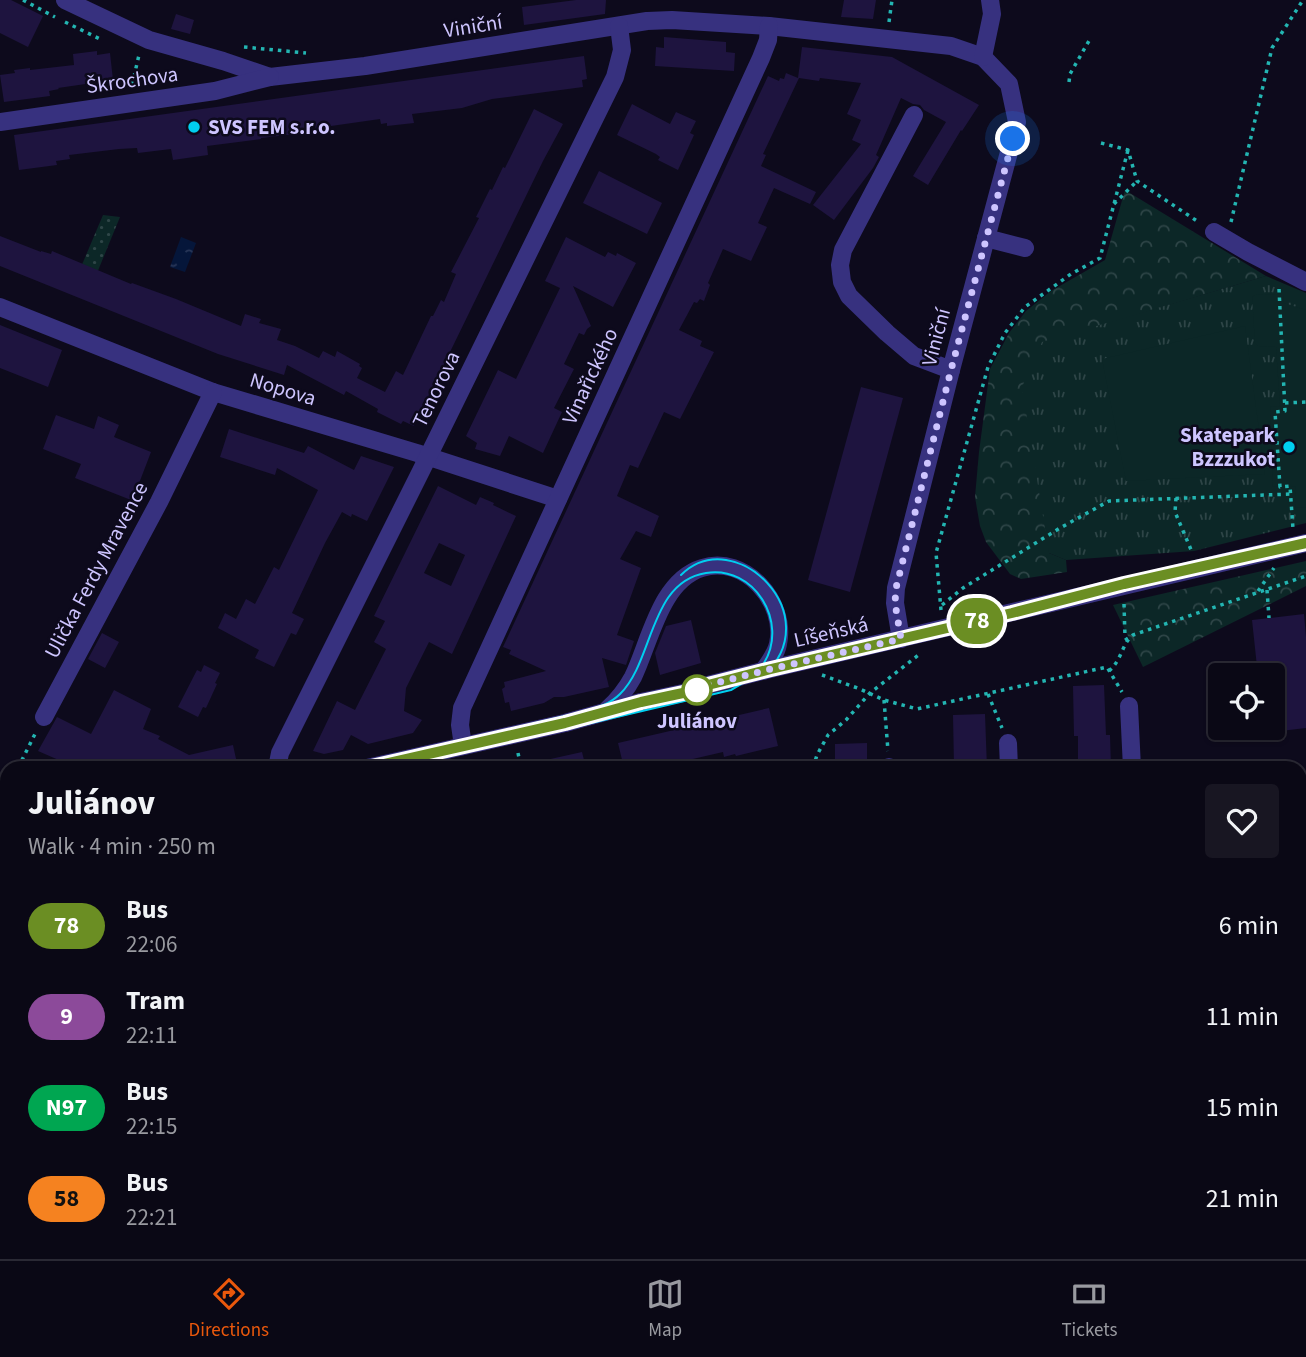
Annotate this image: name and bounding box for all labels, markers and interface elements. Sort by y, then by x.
street label: Viniční [442,6,505,45]
street label: Škrochova [84,59,180,101]
place label: SVS FEM s.r.o. [208,112,336,142]
marker: SVS FEM s.r.o. [186,119,202,135]
your location [995,121,1030,156]
street label: Viniční [914,304,958,369]
street label: Vinařického [555,323,625,429]
street label: Tenorova [405,346,467,432]
street label: Nopova [246,365,320,413]
place label: Skatepark Bzzzukot [1180,420,1275,474]
marker: Skatepark Bzzzukot [1281,439,1297,455]
street label: Ulička Ferdy Mravence [37,477,155,663]
line badge: 78 [946,598,1009,644]
text: 78 [964,603,990,638]
street label: Líšeňská [791,609,871,655]
map controls [1208,663,1285,740]
button: locate [1208,663,1285,740]
marker: Juliánov [682,675,712,705]
place label: Juliánov [657,706,737,736]
text: Juliánov [28,780,155,827]
button: heart [1205,784,1279,858]
text: Walk · 4 min · 250 m [28,830,216,863]
text: Bus [126,891,168,928]
text: 6 min [1219,907,1279,944]
text: 78 [54,908,79,943]
text: 22:06 [126,928,177,961]
text: Tram [126,982,185,1019]
text: 11 min [1206,998,1279,1035]
text: 9 [60,999,73,1034]
text: 22:11 [126,1019,177,1052]
text: Bus [126,1073,168,1110]
text: 15 min [1206,1089,1279,1126]
text: N97 [46,1090,87,1125]
text: 22:15 [126,1110,177,1143]
text: Bus [126,1164,168,1201]
text: 21 min [1206,1180,1279,1217]
text: 58 [54,1181,79,1216]
text: 22:21 [126,1201,177,1234]
tab: Directions [189,1275,269,1344]
tab: Map [646,1275,684,1344]
tab: Tickets [1061,1275,1117,1344]

